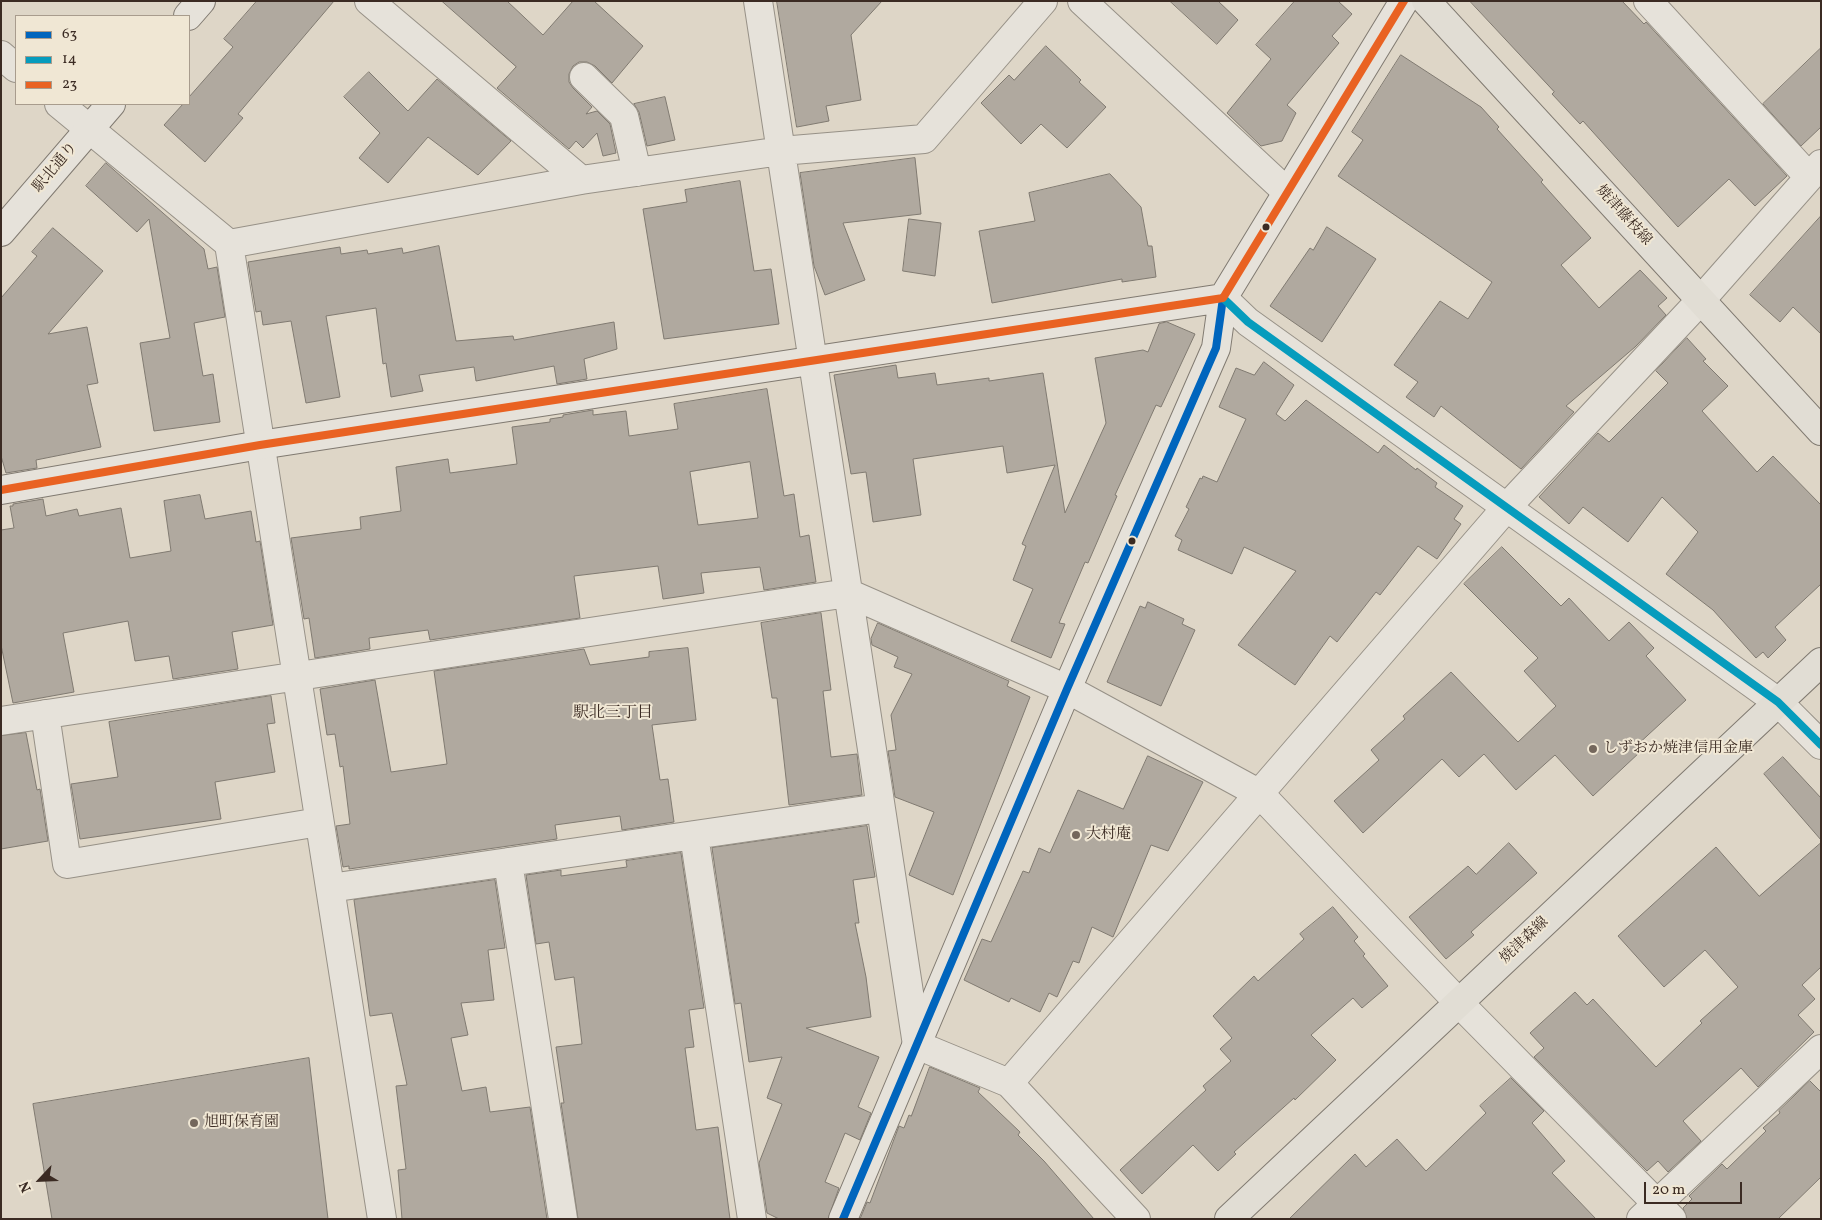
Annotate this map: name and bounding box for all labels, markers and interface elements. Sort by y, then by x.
legend [15,15,190,105]
text: 63 [62,24,77,45]
text: 14 [62,49,77,70]
text: 23 [62,74,77,95]
street label: 駅北通り [30,139,82,197]
street label: 焼津藤枝線 [1591,182,1655,250]
unlabelled marker [1261,222,1271,232]
unlabelled marker [1127,536,1137,546]
district label: 駅北三丁目 [573,704,653,724]
place label: しずおか焼津信用金庫 [1603,740,1753,758]
marker: しずおか焼津信用金庫 [1587,743,1599,755]
place label: 大村庵 [1086,826,1131,844]
marker: 大村庵 [1070,829,1082,841]
street label: 焼津森線 [1497,914,1553,968]
place label: 旭町保育園 [204,1114,279,1132]
marker: 旭町保育園 [188,1117,200,1129]
north arrow [15,1155,65,1205]
scale bar [1647,1172,1744,1204]
text: N [15,1178,37,1195]
text: 20 m [1652,1180,1685,1201]

